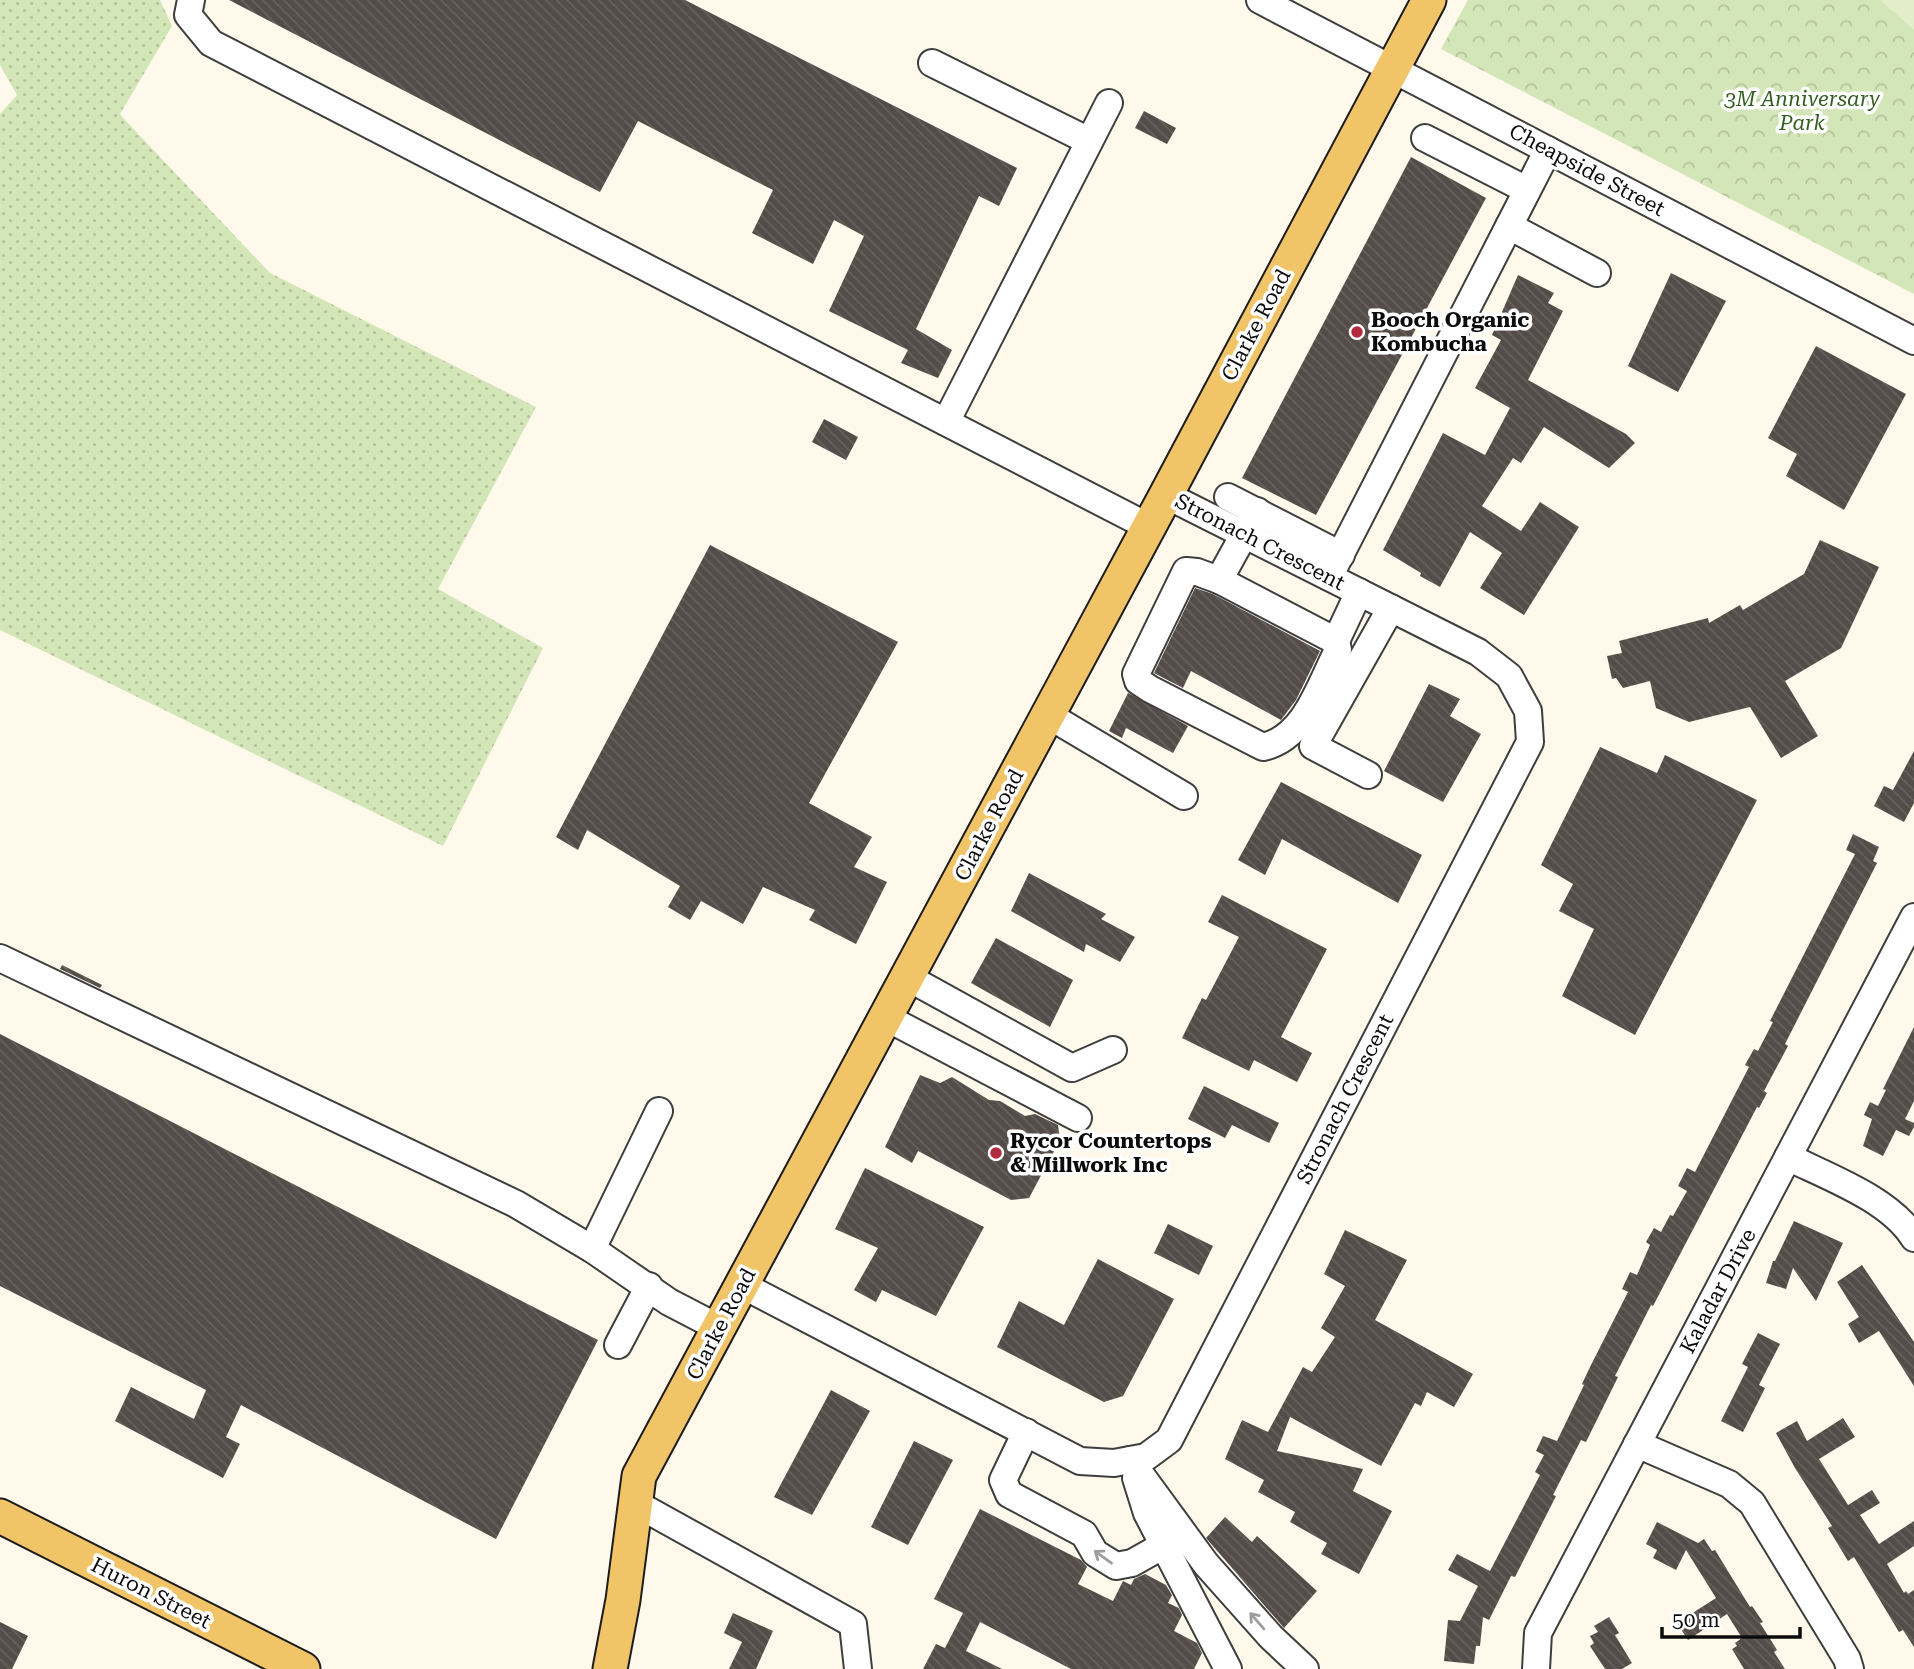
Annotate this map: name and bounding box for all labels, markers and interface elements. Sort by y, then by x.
park label: 3M Anniversary Park [1723,87,1880,135]
street label: Cheapside Street [1505,119,1669,221]
street label: Clarke Road [1217,265,1296,385]
place label: Booch Organic Kombucha [1371,308,1529,356]
marker: Booch Organic Kombucha [1349,324,1365,340]
street label: Stronach Crescent [1171,489,1349,595]
street label: Clarke Road [950,765,1029,885]
street label: Stronach Crescent [1292,1010,1398,1188]
place label: Rycor Countertops & Millwork Inc [1010,1129,1212,1177]
marker: Rycor Countertops & Millwork Inc [988,1145,1004,1161]
street label: Kaladar Drive [1675,1225,1761,1357]
street label: Clarke Road [682,1264,761,1384]
one-way arrow [1094,1550,1113,1564]
street label: Huron Street [87,1553,215,1633]
scale bar [1662,1596,1800,1640]
text: 50 m [1672,1608,1720,1632]
one-way arrow [1248,1613,1265,1630]

